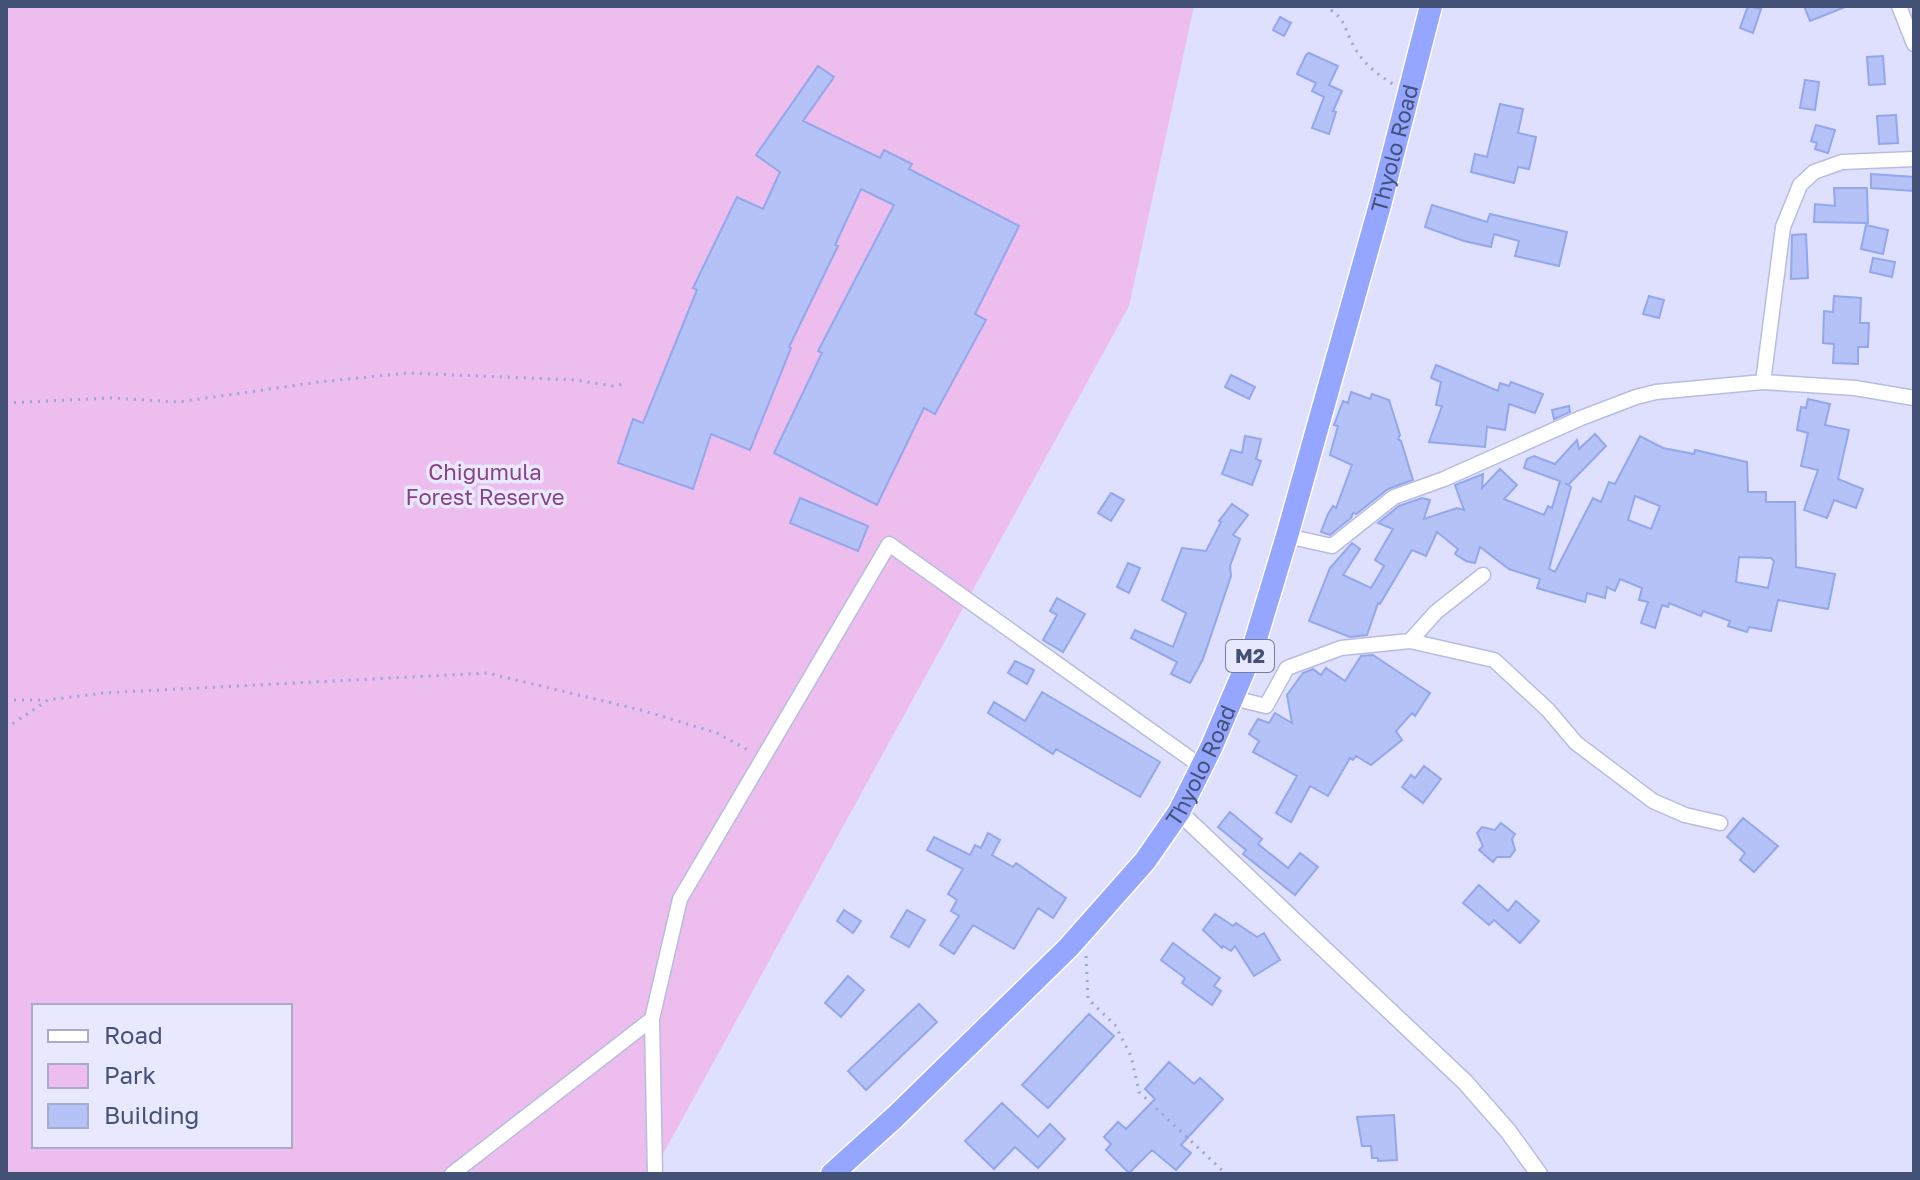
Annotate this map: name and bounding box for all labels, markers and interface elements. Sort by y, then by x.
street label: Thyolo Road [1365,81,1423,215]
park label: Chigumula Forest Reserve [406,458,564,510]
road number: M2 [1226,640,1274,672]
street label: Thyolo Road [1159,701,1241,831]
legend [32,1004,292,1148]
text: Road [104,1020,163,1049]
text: Park [104,1060,156,1089]
text: Building [104,1100,199,1129]

